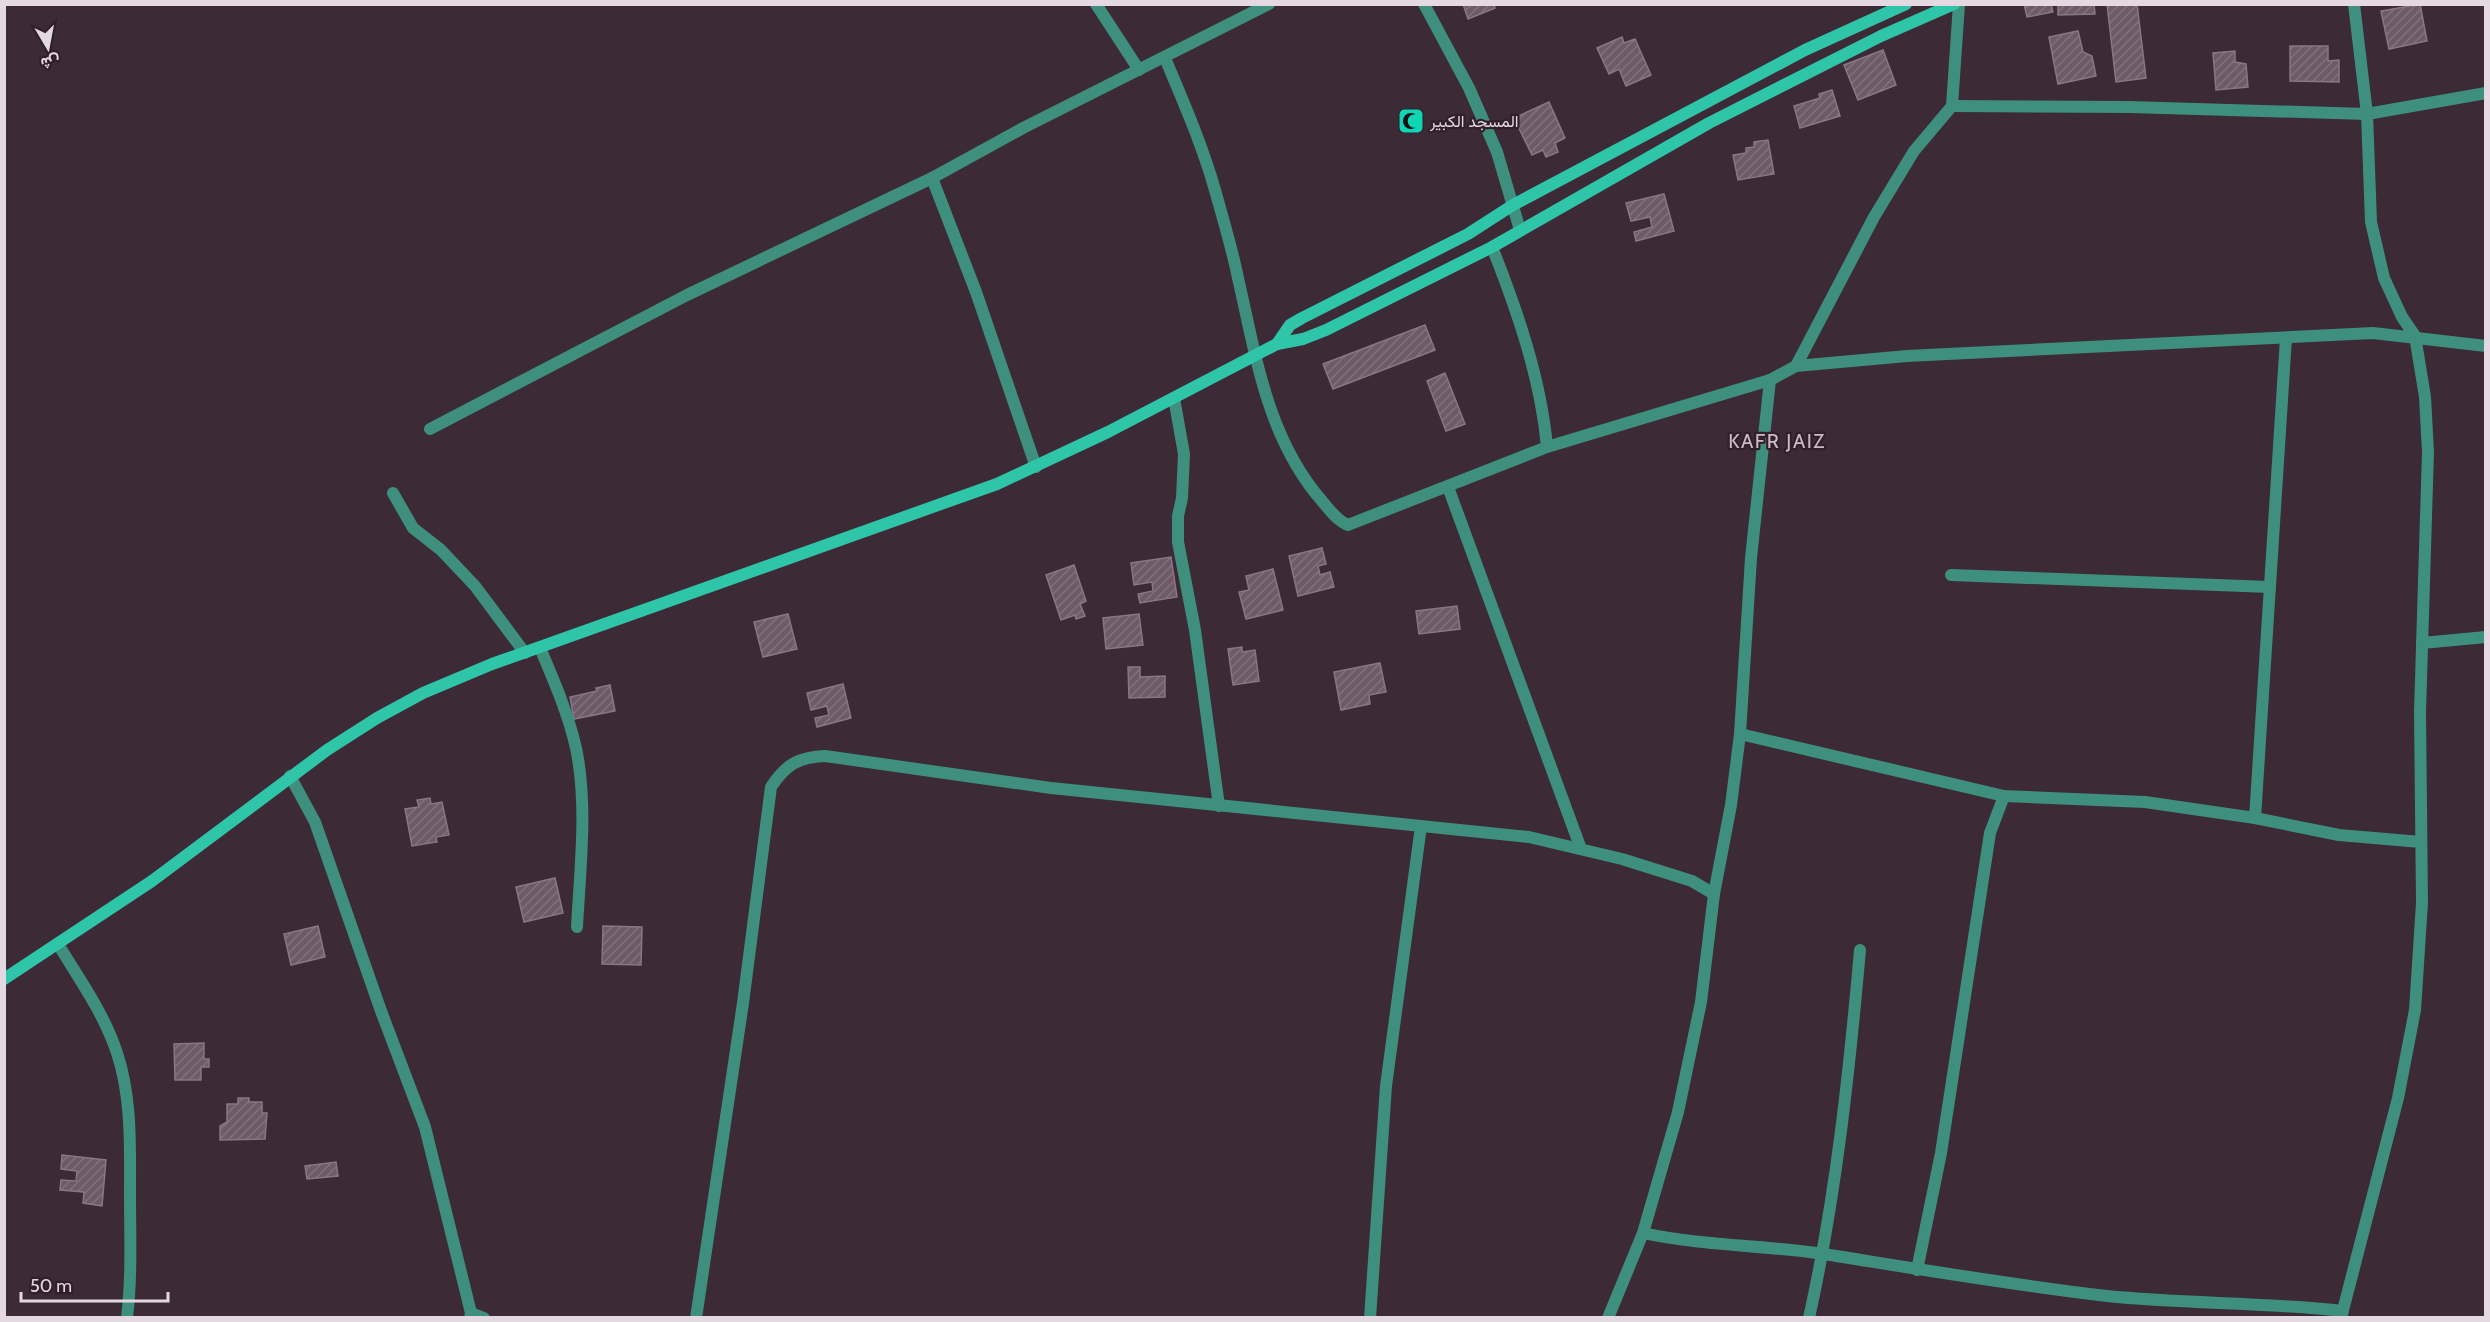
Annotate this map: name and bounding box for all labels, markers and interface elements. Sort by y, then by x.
north arrow [18,18,78,78]
text: ش [39,51,62,73]
mosque icon: المسجد الكبير [1396,106,1426,136]
place label: المسجد الكبير [1429,112,1519,132]
district label: KAFR JAIZ [1728,429,1826,453]
scale bar [21,1265,168,1303]
text: 50 m [30,1275,72,1297]

